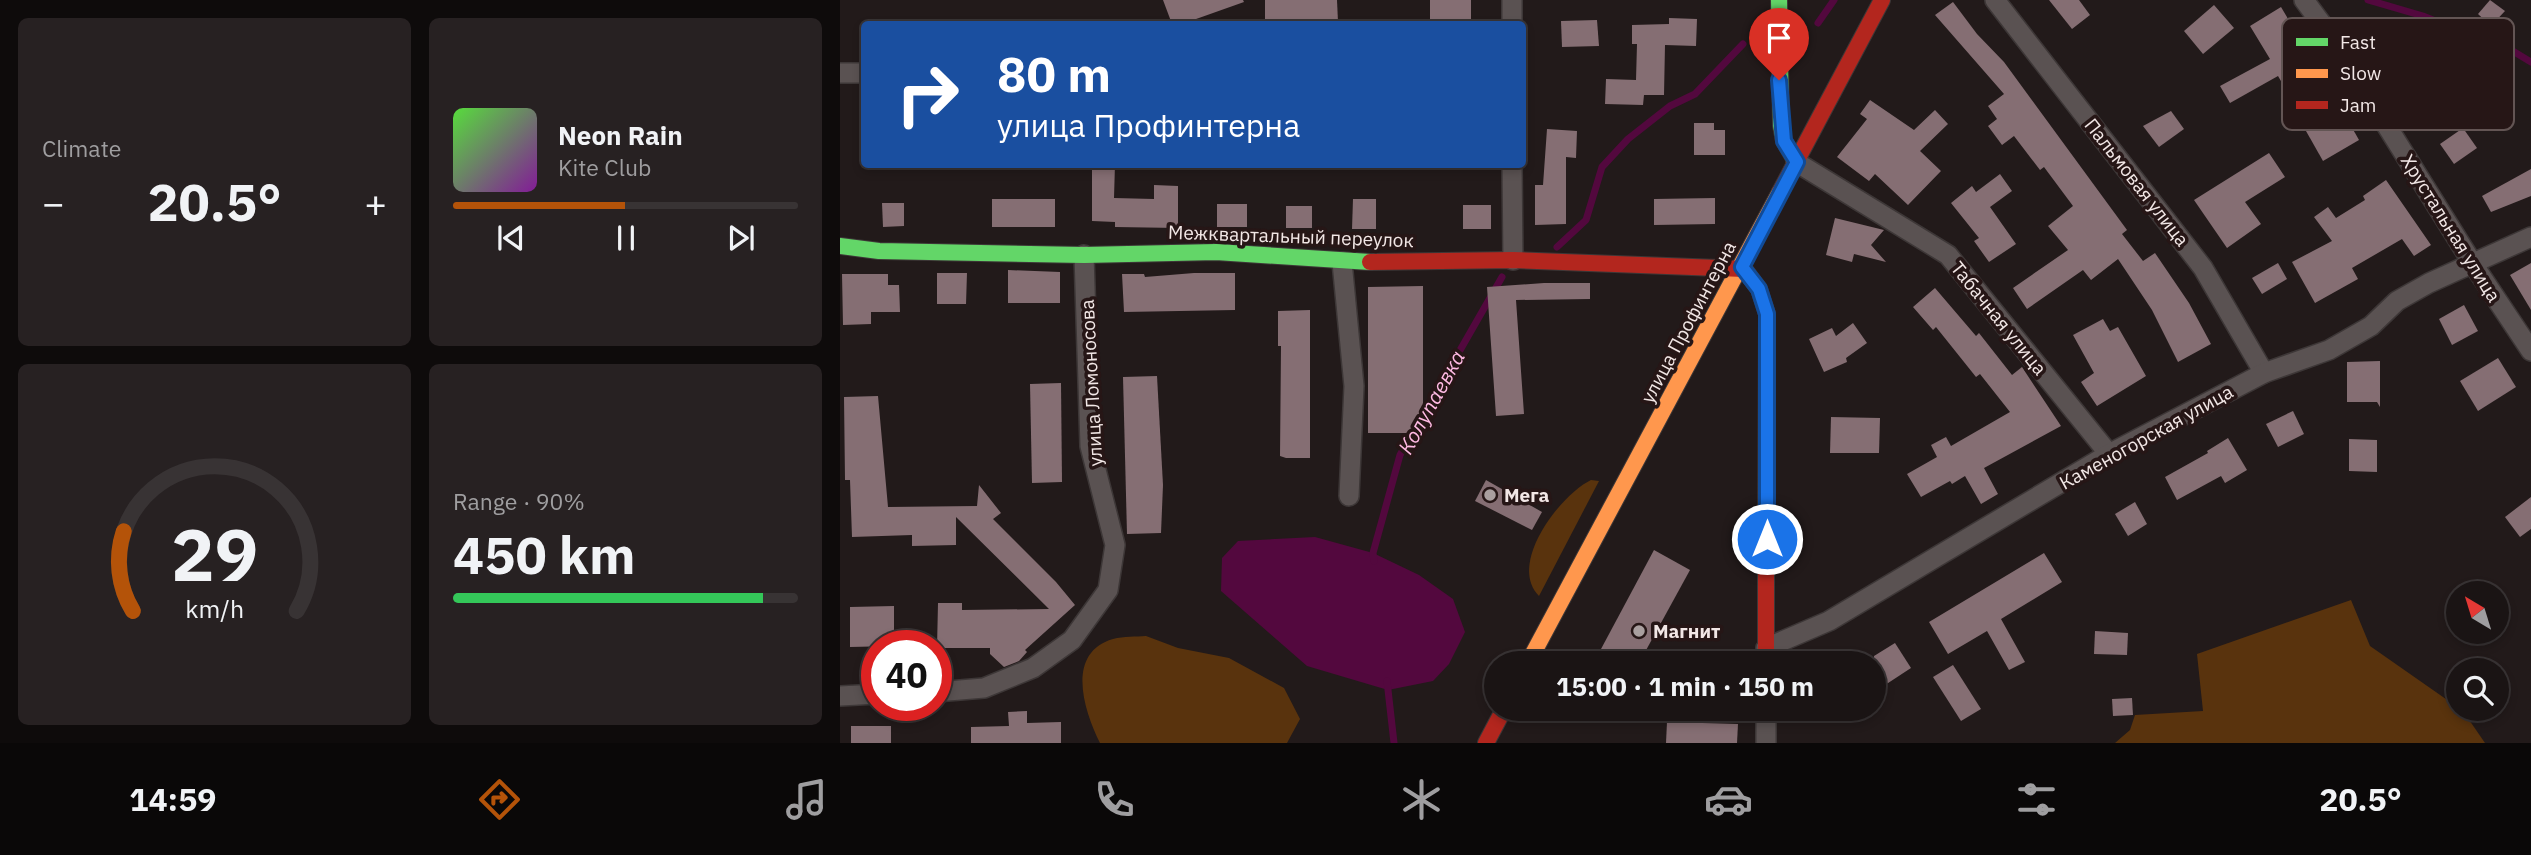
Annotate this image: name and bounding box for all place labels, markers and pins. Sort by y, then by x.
pin [1749,8,1809,80]
place label: Мега [1504,483,1550,507]
marker: Мега [1482,487,1498,503]
place label: Магнит [1653,619,1720,643]
marker: Магнит [1631,623,1647,639]

